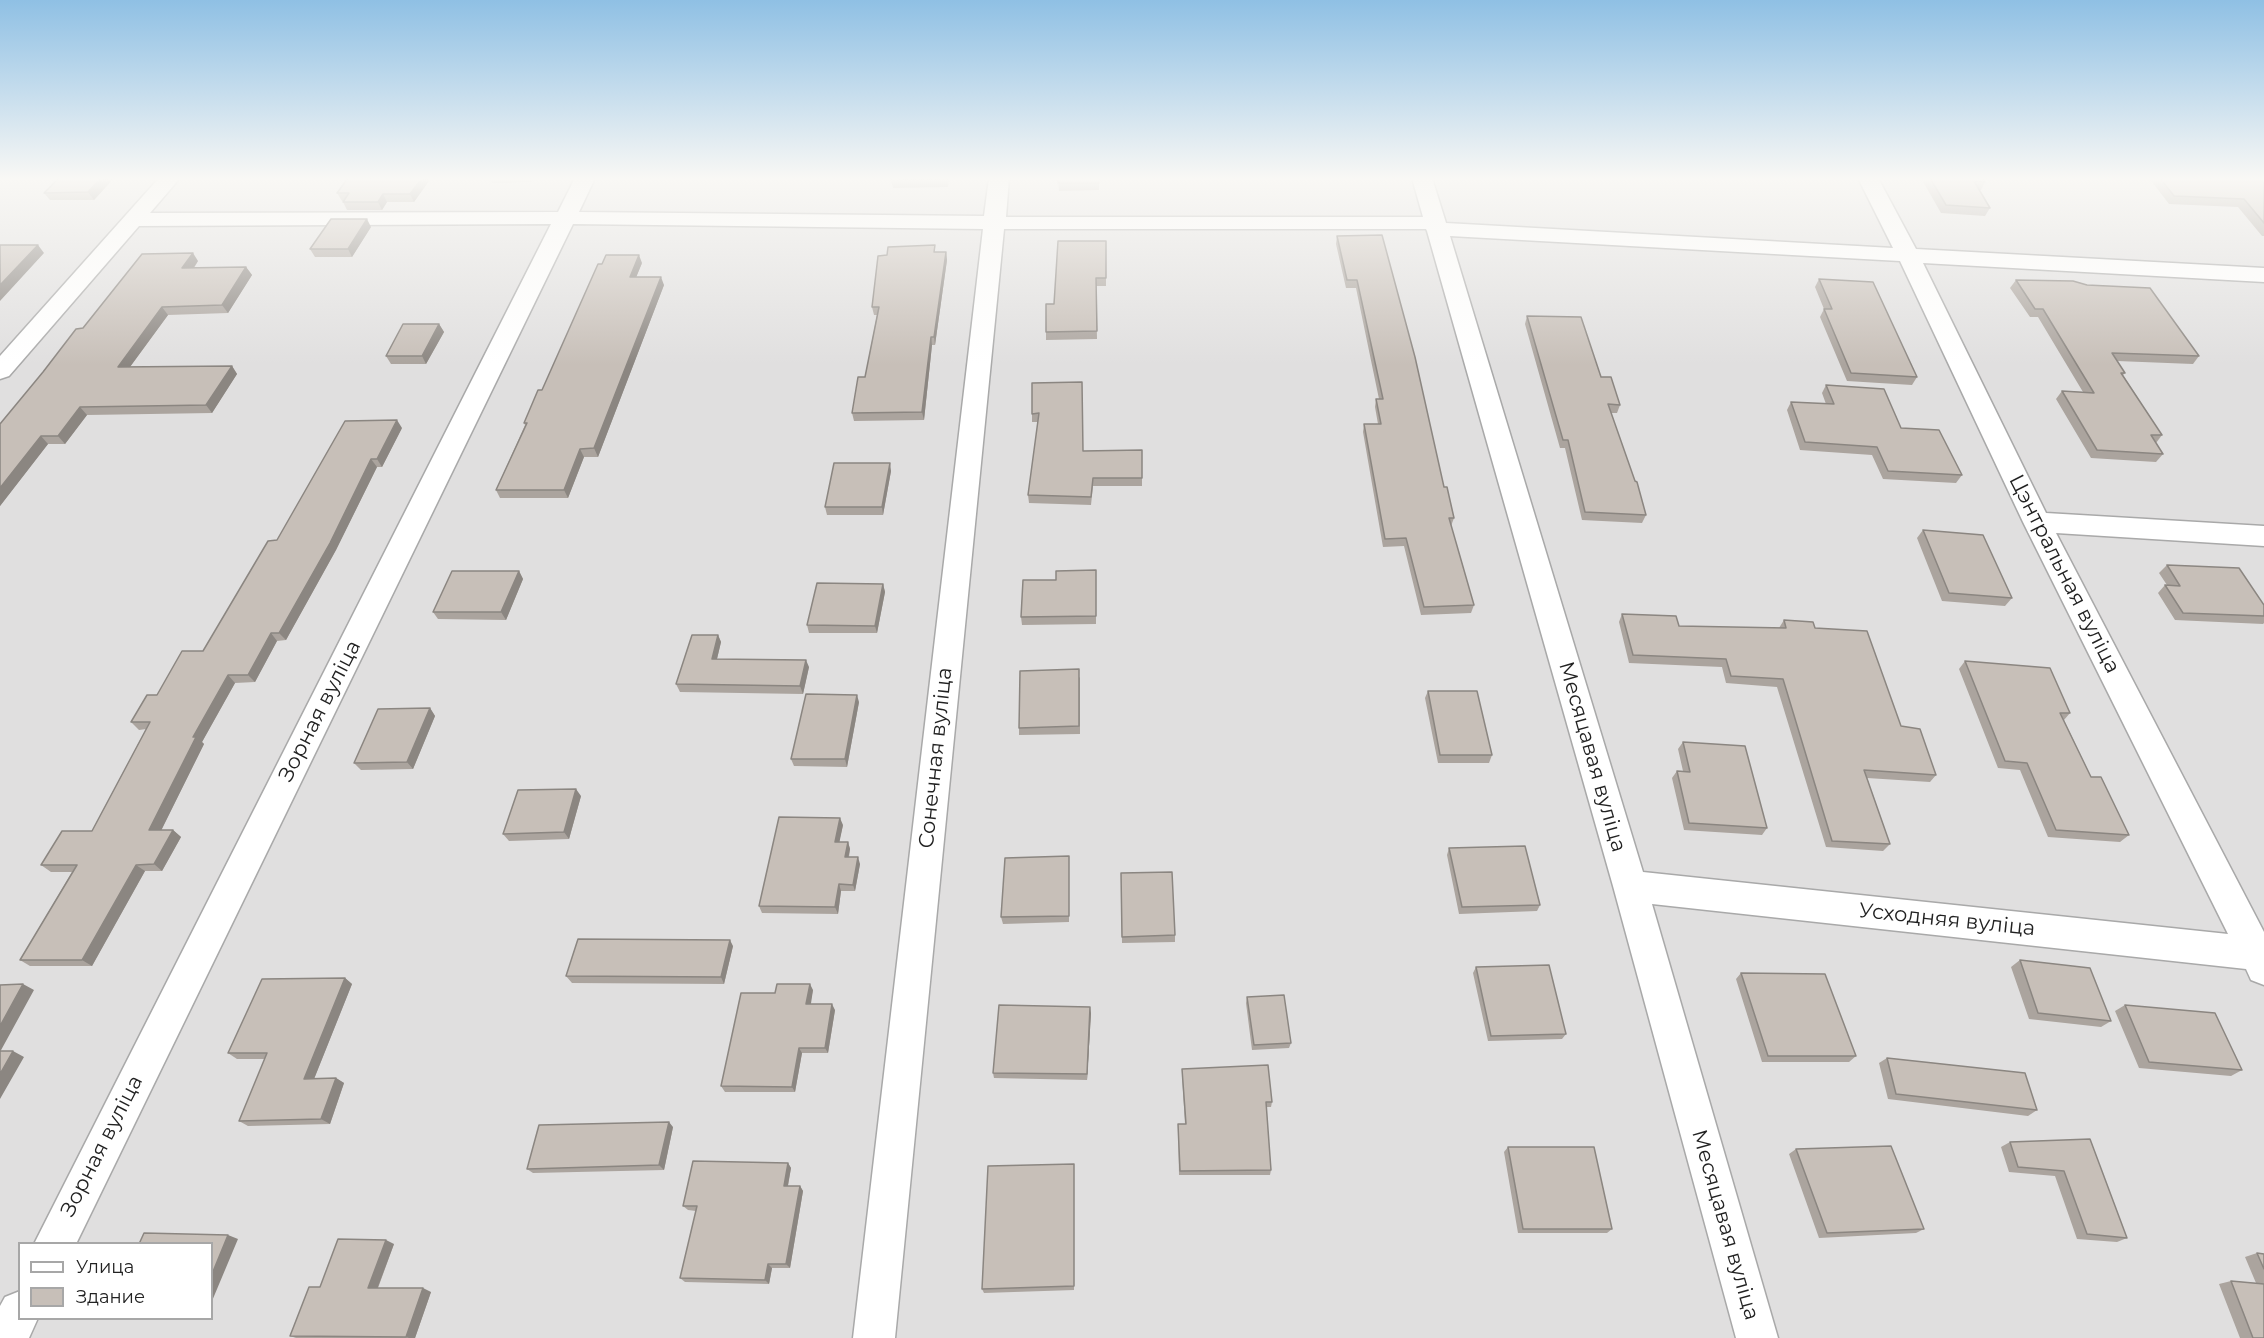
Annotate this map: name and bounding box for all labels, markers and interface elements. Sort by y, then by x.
street label: Цэнтральная вуліца [2003,471,2125,677]
street label: Зорная вуліца [274,636,366,786]
street label: Месяцавая вуліца [1553,659,1631,855]
street label: Сонечная вуліца [914,666,958,850]
street label: Усходняя вуліца [1858,898,2036,942]
street label: Зорная вуліца [56,1071,148,1221]
street label: Месяцавая вуліца [1686,1127,1764,1323]
legend [18,1242,213,1320]
text: Улица [76,1256,134,1278]
text: Здание [76,1286,145,1308]

